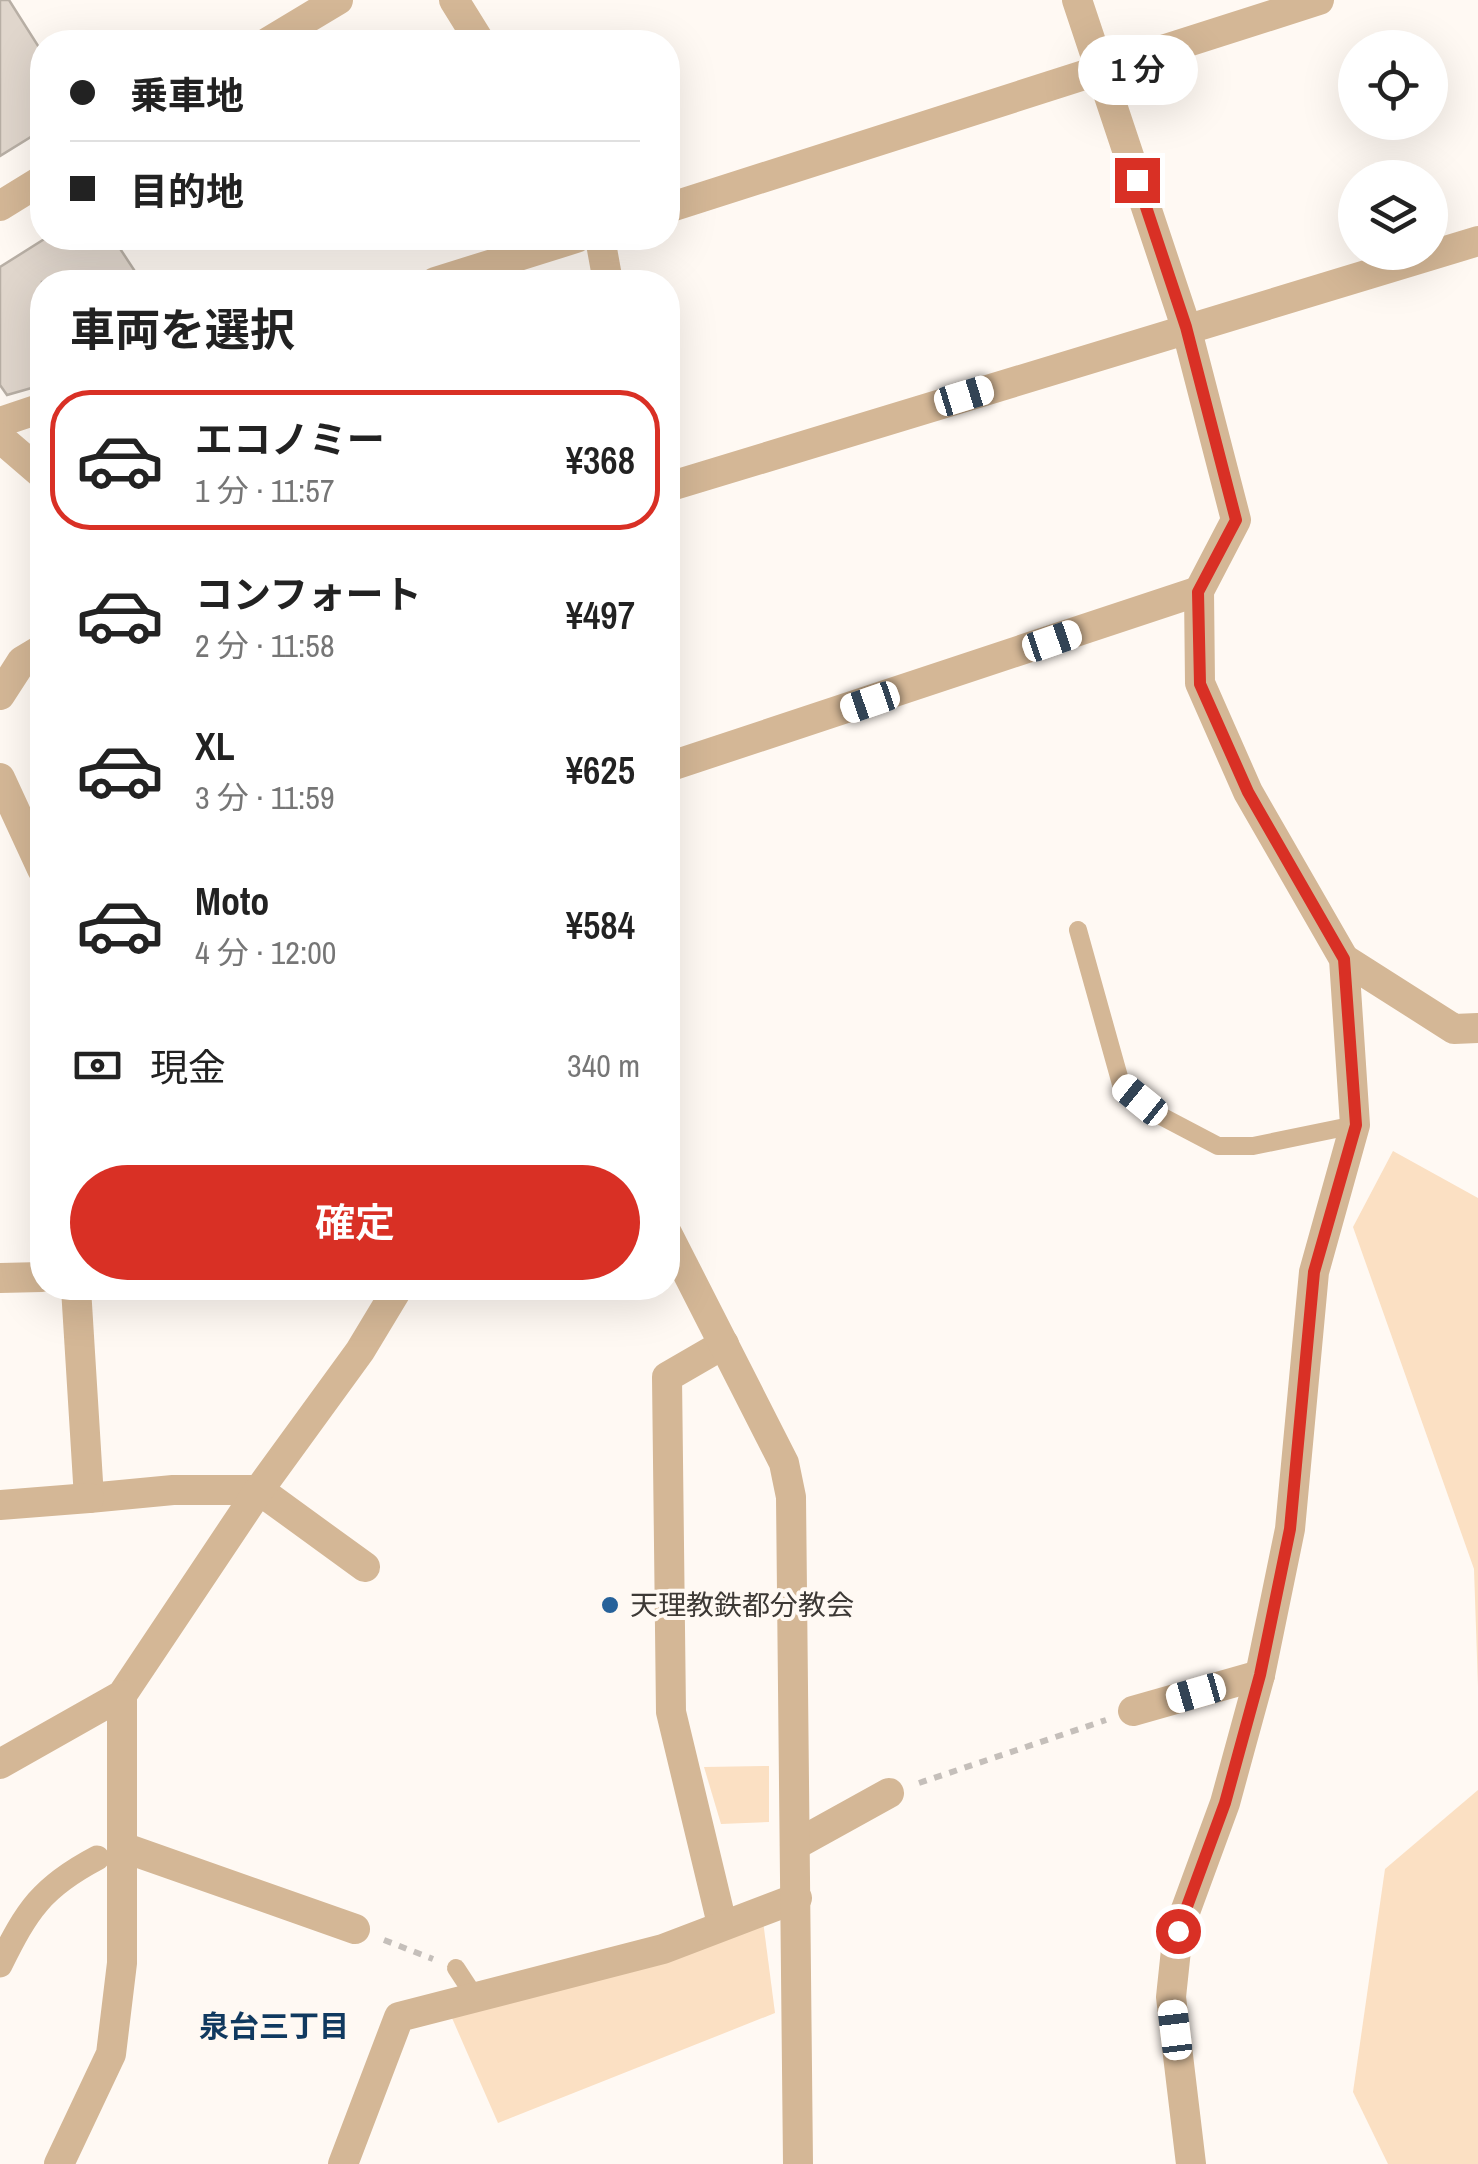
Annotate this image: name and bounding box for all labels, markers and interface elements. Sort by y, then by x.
map controls [1338,30,1448,270]
button: locate [1338,30,1448,140]
callout: 1 分 [1077,35,1197,105]
text: 1 分 [1111,48,1165,91]
text: 乗車地 [130,70,244,121]
route end [1115,158,1160,203]
button: layers [1338,160,1448,270]
text: 目的地 [130,166,244,217]
text: 車両を選択 [70,299,295,360]
car [931,373,997,419]
text: エコノミー [195,414,385,465]
icon: car [75,415,165,505]
text: ¥368 [566,435,635,486]
text: 1 分 · 11:57 [195,469,335,512]
text: コンフォート [195,569,422,620]
icon: car [75,570,165,660]
text: ¥497 [566,590,635,641]
car [1019,617,1085,665]
text: 2 分 · 11:58 [195,624,335,667]
car [837,678,903,726]
text: XL [195,721,235,772]
icon: car [75,725,165,815]
text: ¥625 [566,745,635,796]
text: 3 分 · 11:59 [195,776,335,819]
text: Moto [195,876,269,927]
icon: car [75,880,165,970]
text: ¥584 [566,900,635,951]
text: 4 分 · 12:00 [195,931,336,974]
icon: cash [70,1038,125,1093]
text: 現金 [150,1042,226,1093]
text: 340 m [567,1044,640,1087]
car [1107,1069,1173,1131]
button: 確定 [70,1165,640,1280]
place label: 天理教鉄都分教会 [630,1586,854,1624]
marker: 天理教鉄都分教会 [599,1594,621,1616]
car [1163,1670,1229,1716]
route start [1156,1909,1201,1954]
car [1156,1998,1194,2062]
district label: 泉台三丁目 [199,2006,349,2046]

